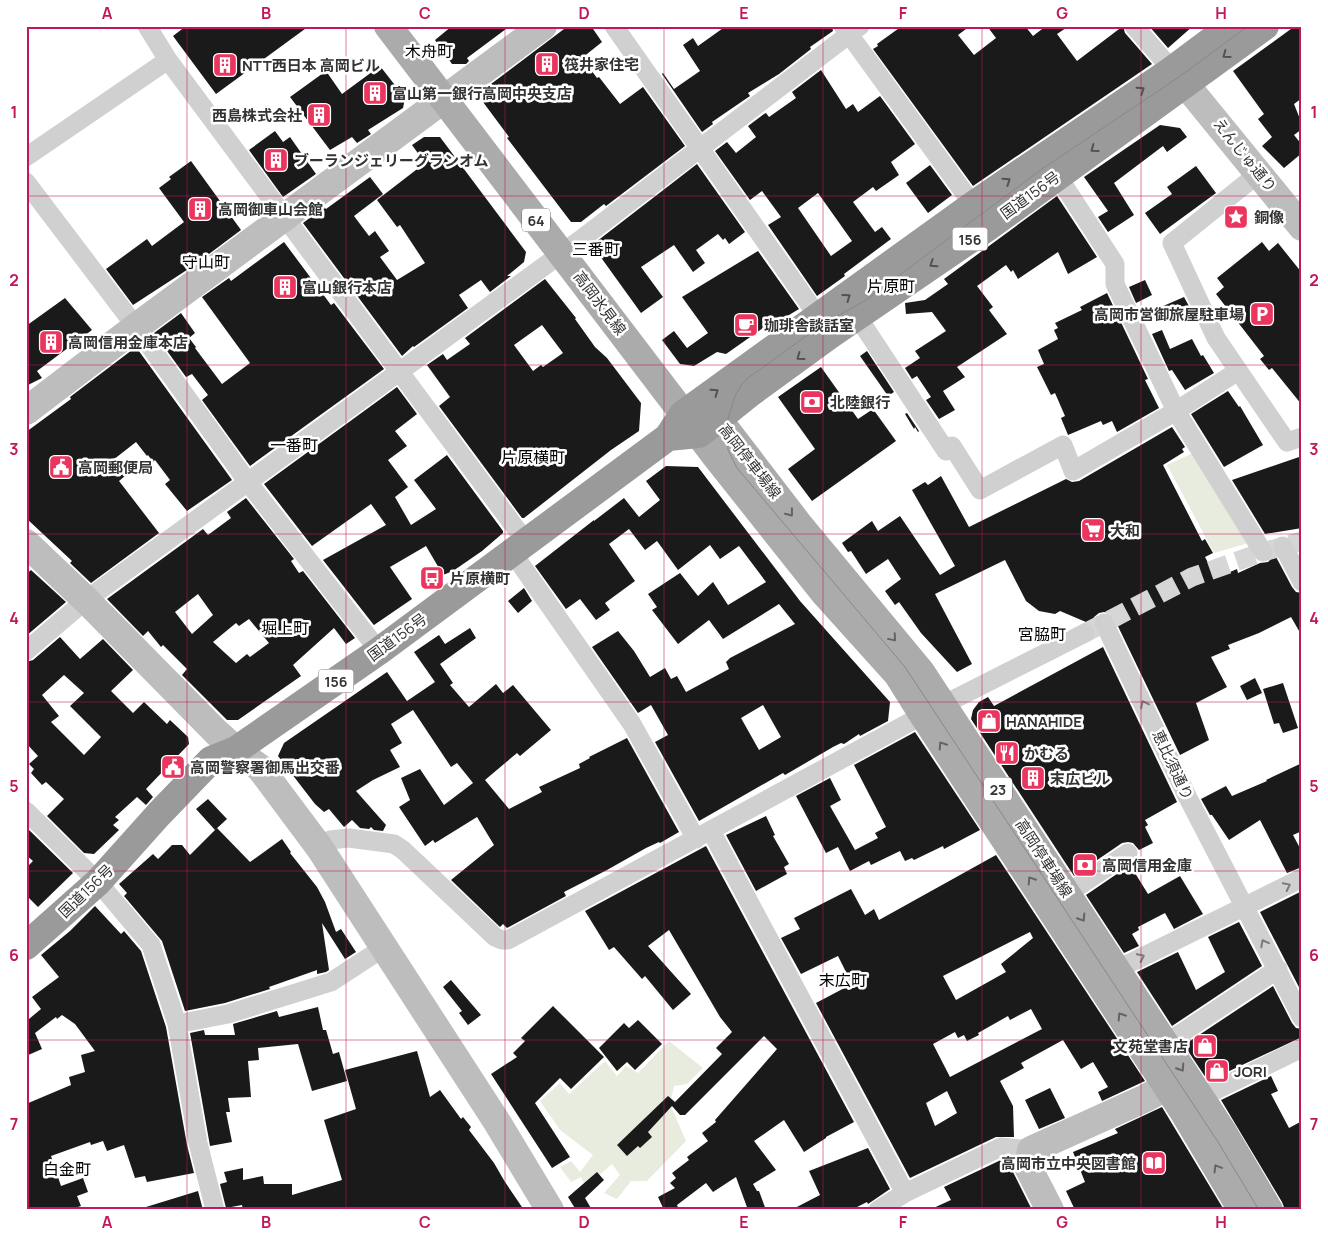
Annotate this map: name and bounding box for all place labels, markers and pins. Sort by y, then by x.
building icon: 筏井家住宅 [534,51,560,77]
building icon: NTT西日本 高岡ビル [212,52,238,78]
place label: 筏井家住宅 [564,54,639,75]
place label: NTT西日本 高岡ビル [242,55,380,76]
building icon: 富山第一銀行高岡中央支店 [362,80,388,106]
place label: 富山第一銀行高岡中央支店 [392,83,572,104]
building icon: 西島株式会社 [306,102,332,128]
place label: 西島株式会社 [212,105,302,126]
building icon: ブーランジェリーグランオム [263,147,289,173]
place label: ブーランジェリーグランオム [294,150,489,171]
building icon: 高岡御車山会館 [187,196,213,222]
place label: 高岡御車山会館 [218,199,323,220]
place icon: 銅像 [1223,204,1249,230]
place label: 銅像 [1254,207,1284,228]
building icon: 富山銀行本店 [272,274,298,300]
place label: 富山銀行本店 [302,277,392,298]
parking icon: 高岡市営御旅屋駐車場 [1249,301,1275,327]
place label: 高岡市営御旅屋駐車場 [1094,304,1244,325]
cafe icon: 珈琲舎談話室 [733,312,759,338]
place label: 珈琲舎談話室 [764,315,854,336]
building icon: 高岡信用金庫本店 [38,329,64,355]
place label: 高岡信用金庫本店 [68,332,188,353]
bank icon: 北陸銀行 [799,389,825,415]
place label: 北陸銀行 [830,392,890,413]
public building icon: 高岡郵便局 [48,454,74,480]
place label: 高岡郵便局 [78,457,153,478]
supermarket icon: 大和 [1080,517,1106,543]
place label: 大和 [1110,520,1140,541]
bus stop icon: 片原横町 [419,565,445,591]
place label: 片原横町 [450,568,510,589]
shop icon: HANAHIDE [976,708,1002,734]
place label: HANAHIDE [1006,711,1082,732]
restaurant icon: かむる [994,740,1020,766]
place label: かむる [1024,743,1069,764]
public building icon: 高岡警察署御馬出交番 [160,754,186,780]
place label: 高岡警察署御馬出交番 [190,757,340,778]
building icon: 末広ビル [1020,765,1046,791]
place label: 末広ビル [1050,768,1110,789]
bank icon: 高岡信用金庫 [1072,852,1098,878]
place label: 高岡信用金庫 [1102,855,1192,876]
shop icon: 文苑堂書店 [1192,1033,1218,1059]
place label: 文苑堂書店 [1113,1036,1188,1057]
shop icon: JORI [1204,1058,1230,1084]
place label: JORI [1234,1061,1267,1082]
library icon: 高岡市立中央図書館 [1141,1150,1167,1176]
place label: 高岡市立中央図書館 [1001,1153,1136,1174]

